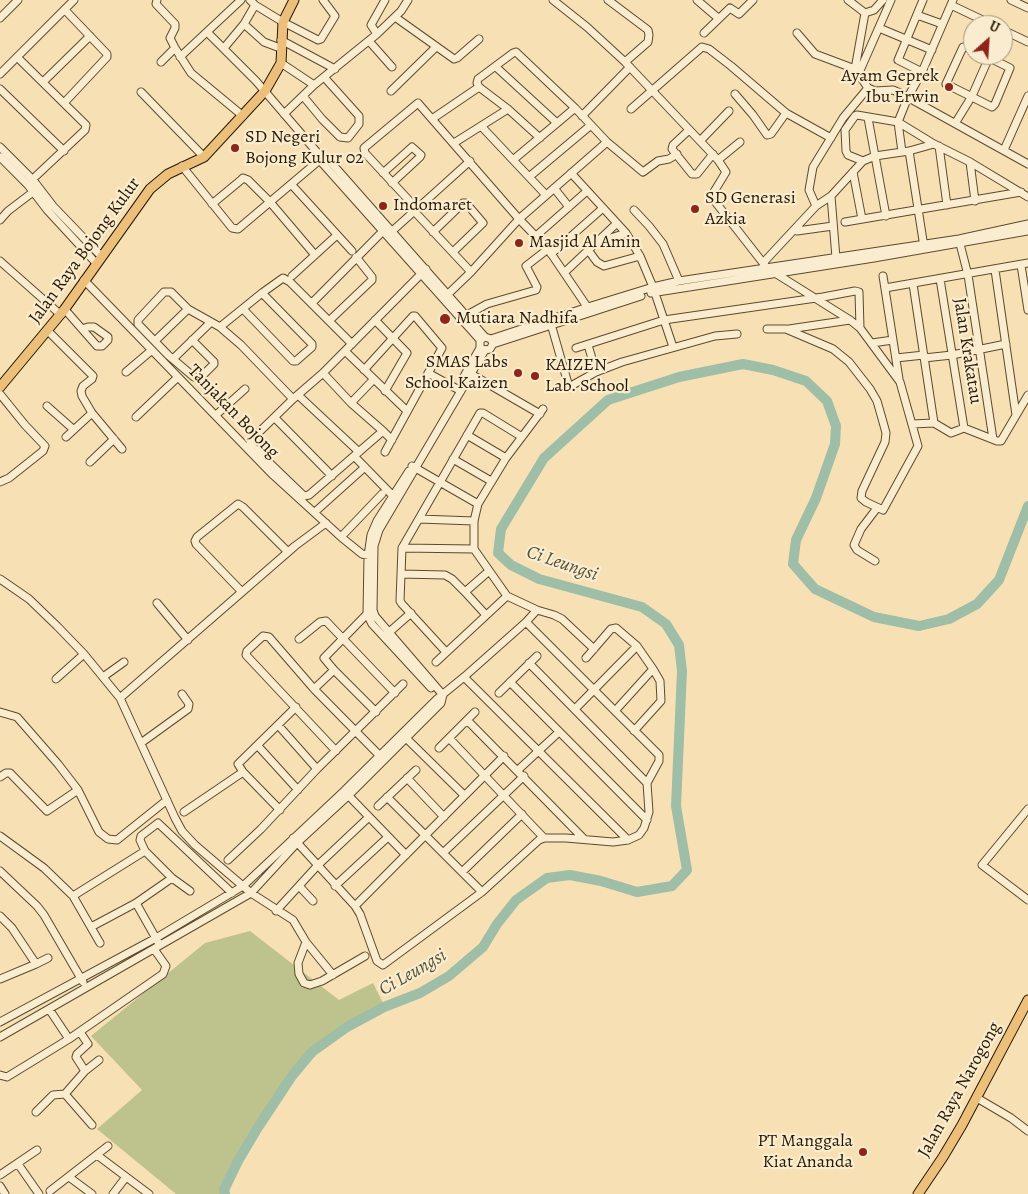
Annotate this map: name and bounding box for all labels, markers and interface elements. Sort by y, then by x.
north arrow [963,15,1013,65]
text: U [986,16,1003,38]
place label: Ayam Geprek Ibu Erwin [841,66,939,108]
marker: Ayam Geprek Ibu Erwin [943,81,955,93]
place label: SD Negeri Bojong Kulur 02 [245,127,364,170]
marker: SD Negeri Bojong Kulur 02 [229,142,241,154]
street label: Jalan Raya Bojong Kulur [25,174,145,328]
place label: SD Generasi Azkia [705,188,796,230]
place label: Indomaret [393,195,472,217]
marker: Indomaret [377,200,389,212]
marker: SD Generasi Azkia [689,203,701,215]
place label: Masjid Al Amin [529,232,641,254]
marker: Masjid Al Amin [513,237,525,249]
street label: Jalan Krakatau [948,296,986,406]
place label: Mutiara Nadhifa [456,308,578,330]
marker: Mutiara Nadhifa [438,312,452,326]
place label: SMAS Labs School Kaizen [405,352,508,394]
place label: KAIZEN Lab. School [545,355,629,398]
street label: Tanjakan Bojong [183,360,283,464]
marker: SMAS Labs School Kaizen [512,367,524,379]
marker: KAIZEN Lab. School [529,370,541,382]
water label: Ci Leungsi [523,541,601,587]
water label: Ci Leungsi [375,945,451,1001]
street label: Jalan Raya Narogong [914,1018,1006,1162]
place label: PT Manggala Kiat Ananda [757,1131,853,1174]
marker: PT Manggala Kiat Ananda [857,1146,869,1158]

